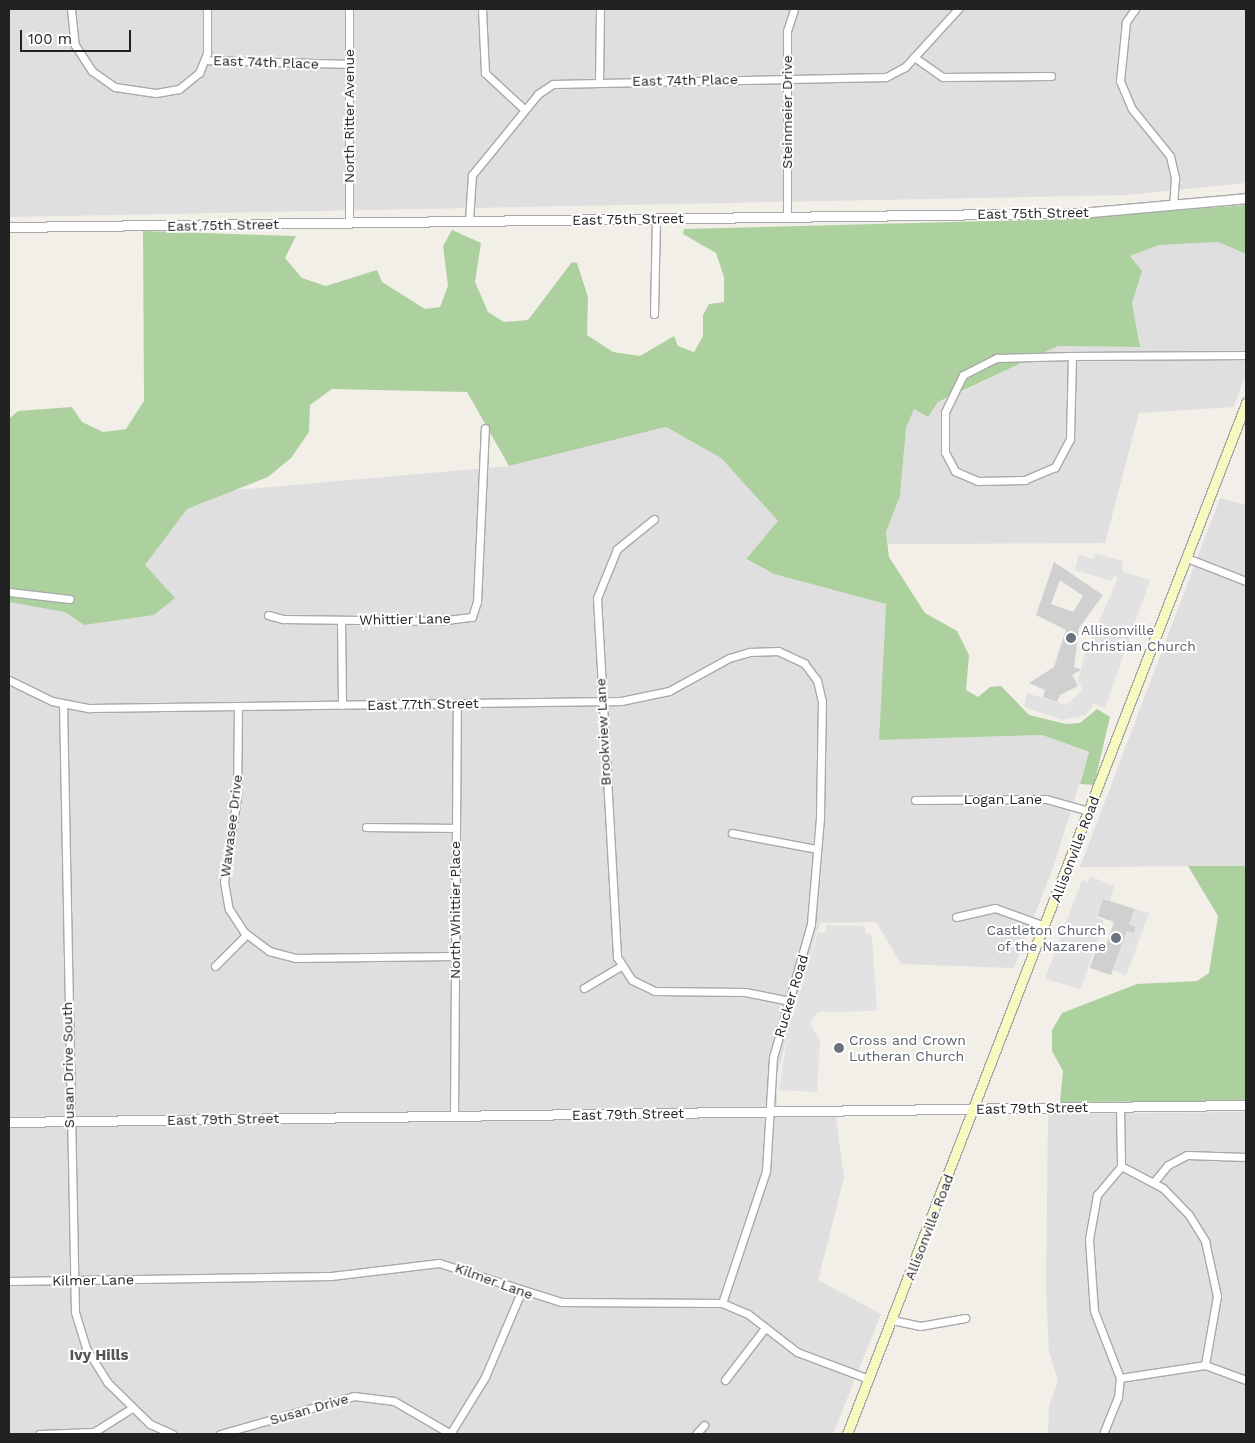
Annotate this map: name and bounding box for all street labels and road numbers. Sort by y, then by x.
street label: North Ritter Avenue [341,48,357,184]
street label: East 74th Place [213,52,319,72]
street label: Steinmeier Drive [779,55,795,169]
street label: East 74th Place [632,71,738,89]
street label: East 75th Street [977,204,1089,222]
street label: East 75th Street [572,210,684,228]
street label: East 75th Street [167,216,279,234]
street label: Whittier Lane [359,610,451,628]
street label: Brookview Lane [592,678,614,786]
street label: East 77th Street [367,695,479,713]
street label: Wawasee Drive [216,774,246,878]
street label: Logan Lane [964,791,1042,807]
street label: Allisonville Road [1047,794,1103,904]
street label: North Whittier Place [447,841,463,979]
street label: Rucker Road [770,952,812,1040]
street label: Susan Drive South [58,1002,78,1128]
street label: East 79th Street [975,1099,1089,1117]
street label: East 79th Street [571,1105,685,1123]
street label: East 79th Street [166,1110,280,1128]
street label: Allisonville Road [901,1172,957,1282]
street label: Kilmer Lane [453,1259,535,1303]
street label: Kilmer Lane [52,1271,134,1289]
street label: Susan Drive [268,1390,350,1428]

